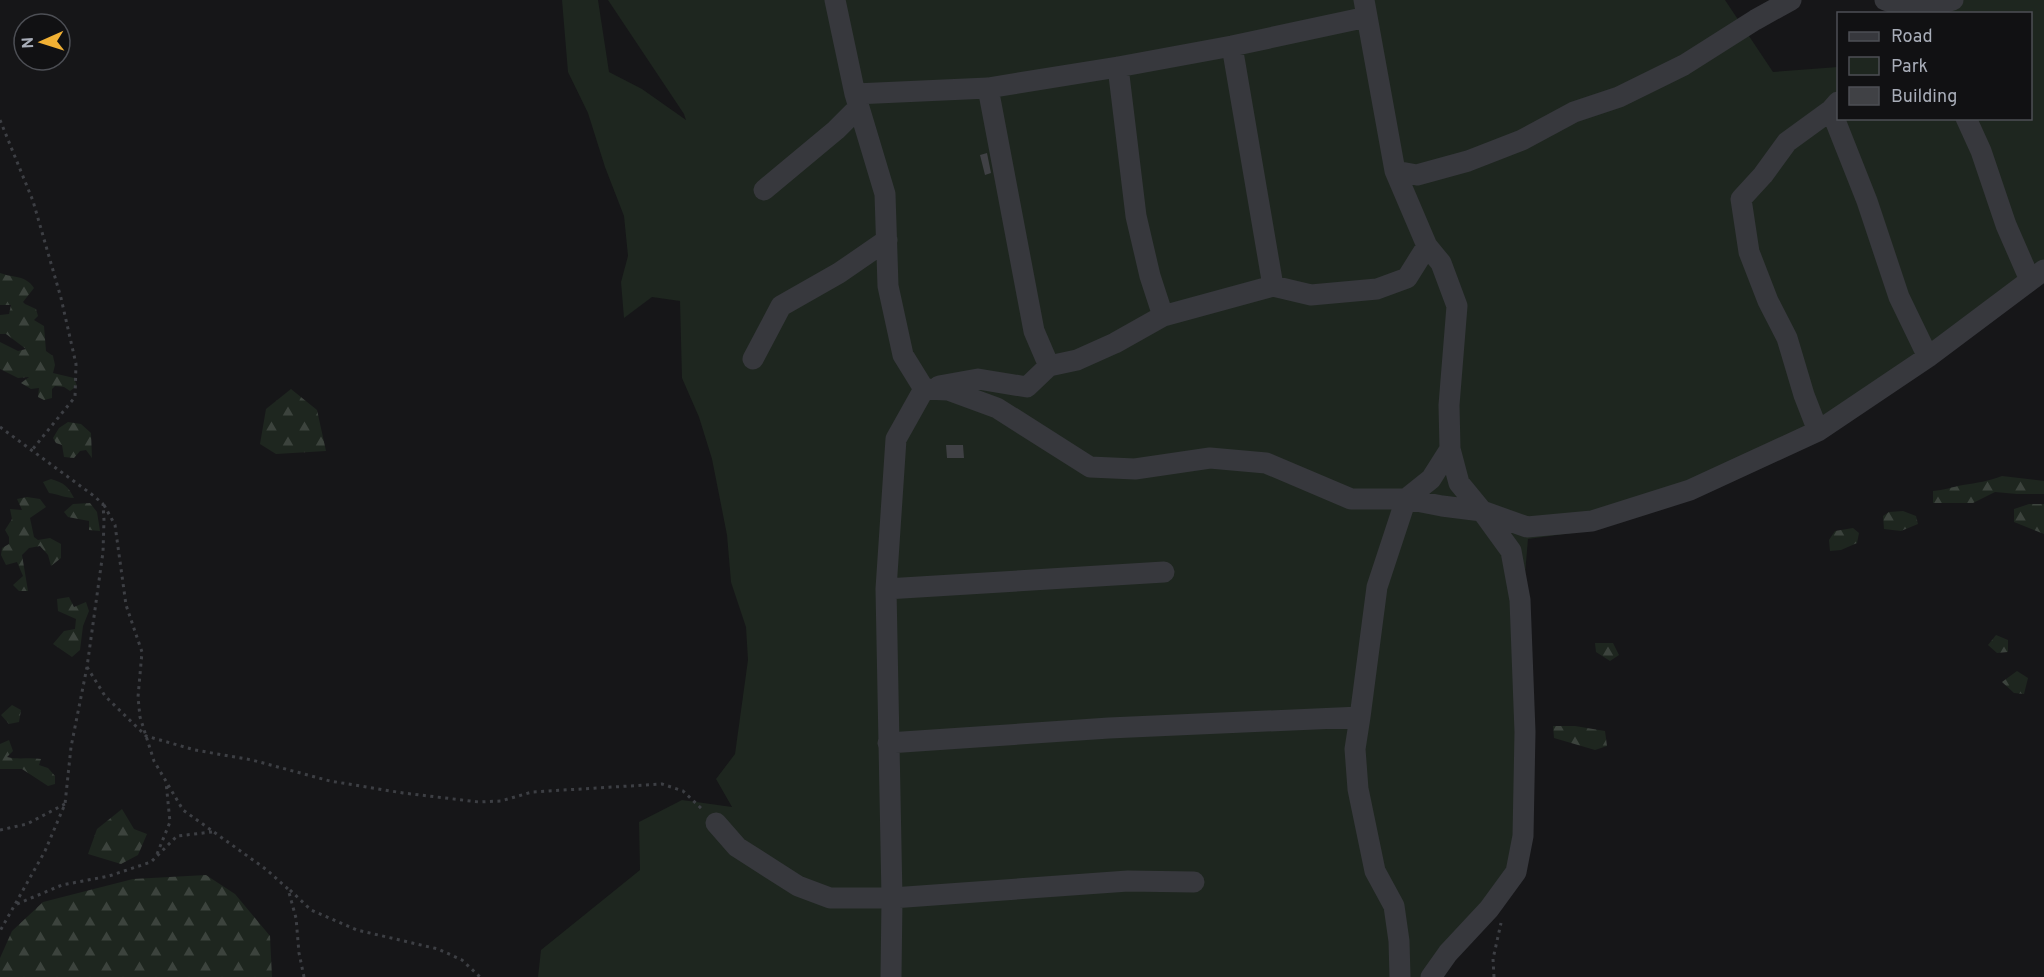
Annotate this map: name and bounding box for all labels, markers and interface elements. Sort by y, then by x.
north arrow [12,12,72,72]
legend [1837,12,2032,120]
text: Road [1891,26,1933,49]
text: N [19,36,39,49]
text: Park [1891,56,1928,79]
text: Building [1891,86,1957,109]

